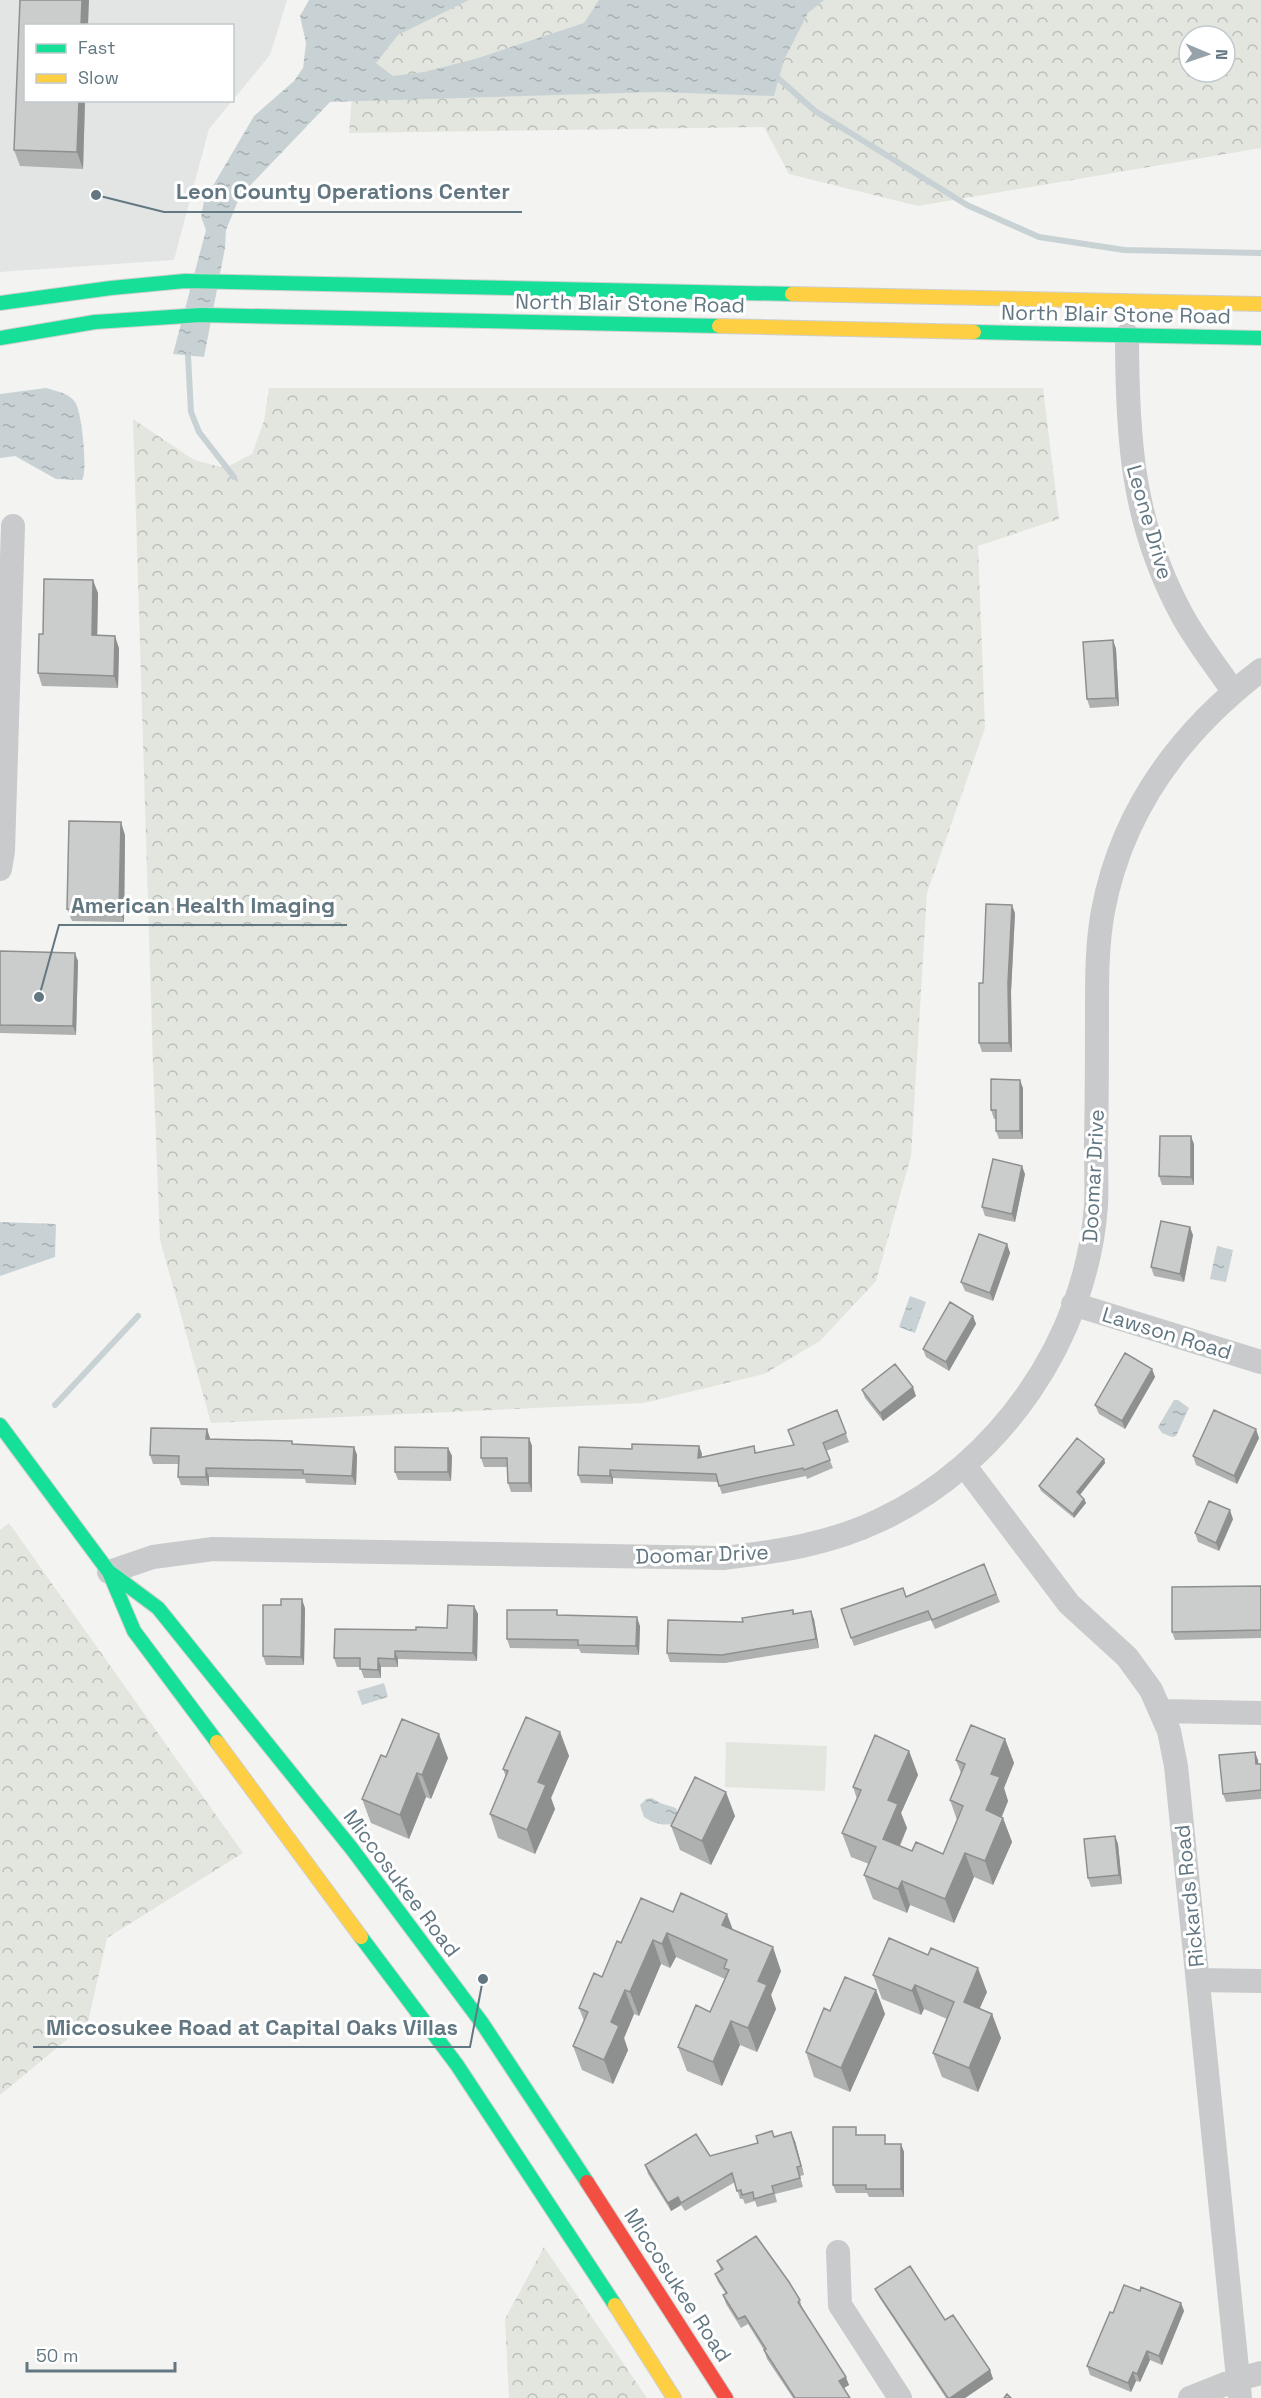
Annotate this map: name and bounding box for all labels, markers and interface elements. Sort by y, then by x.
legend [24,24,234,102]
north arrow [1177,24,1237,84]
text: Fast [78,36,115,59]
text: N [1211,49,1232,60]
text: Slow [78,66,119,89]
callout: Leon County Operations Center [164,172,522,212]
text: Leon County Operations Center [176,177,510,205]
street label: North Blair Stone Road [515,287,745,319]
street label: North Blair Stone Road [1001,298,1231,330]
street label: Leone Drive [1121,462,1179,582]
callout: American Health Imaging [59,885,347,925]
text: American Health Imaging [71,891,335,919]
street label: Doomar Drive [1076,1109,1110,1243]
street label: Lawson Road [1099,1301,1235,1365]
street label: Doomar Drive [635,1538,769,1570]
street label: Miccosukee Road [338,1804,466,1962]
street label: Rickards Road [1168,1823,1210,1969]
callout: Miccosukee Road at Capital Oaks Villas [33,2007,470,2047]
text: Miccosukee Road at Capital Oaks Villas [46,2013,458,2041]
street label: Miccosukee Road [618,2203,738,2367]
scale bar [27,2335,176,2373]
text: 50 m [36,2344,78,2367]

